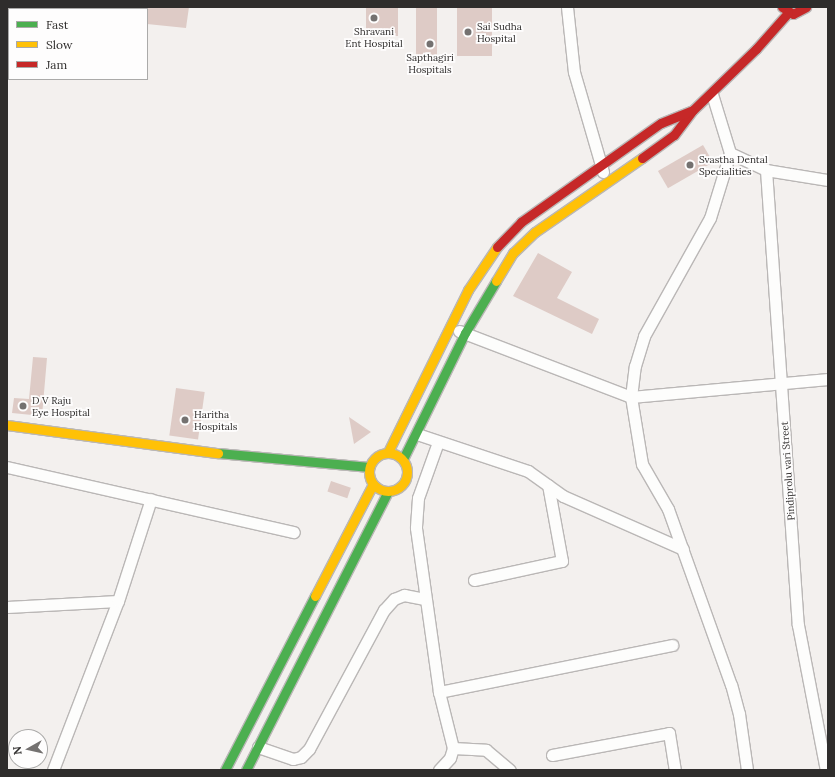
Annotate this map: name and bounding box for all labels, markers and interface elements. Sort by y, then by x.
legend [8,8,148,80]
marker: Shravani Ent Hospital [368,12,380,24]
text: Fast [46,17,69,32]
place label: Sai Sudha Hospital [477,20,522,44]
place label: Shravani Ent Hospital [345,25,403,48]
marker: Sai Sudha Hospital [462,26,474,38]
text: Slow [46,37,73,52]
marker: Sapthagiri Hospitals [424,38,436,50]
place label: Sapthagiri Hospitals [406,51,454,74]
text: Jam [46,57,67,72]
place label: Svastha Dental Specialities [699,153,768,176]
marker: Svastha Dental Specialities [684,159,696,171]
place label: D V Raju Eye Hospital [32,394,90,418]
marker: D V Raju Eye Hospital [17,400,29,412]
place label: Haritha Hospitals [194,408,237,432]
marker: Haritha Hospitals [179,414,191,426]
street label: Pindiprolu vari Street [779,421,797,521]
north arrow [8,729,48,769]
text: N [10,745,25,756]

